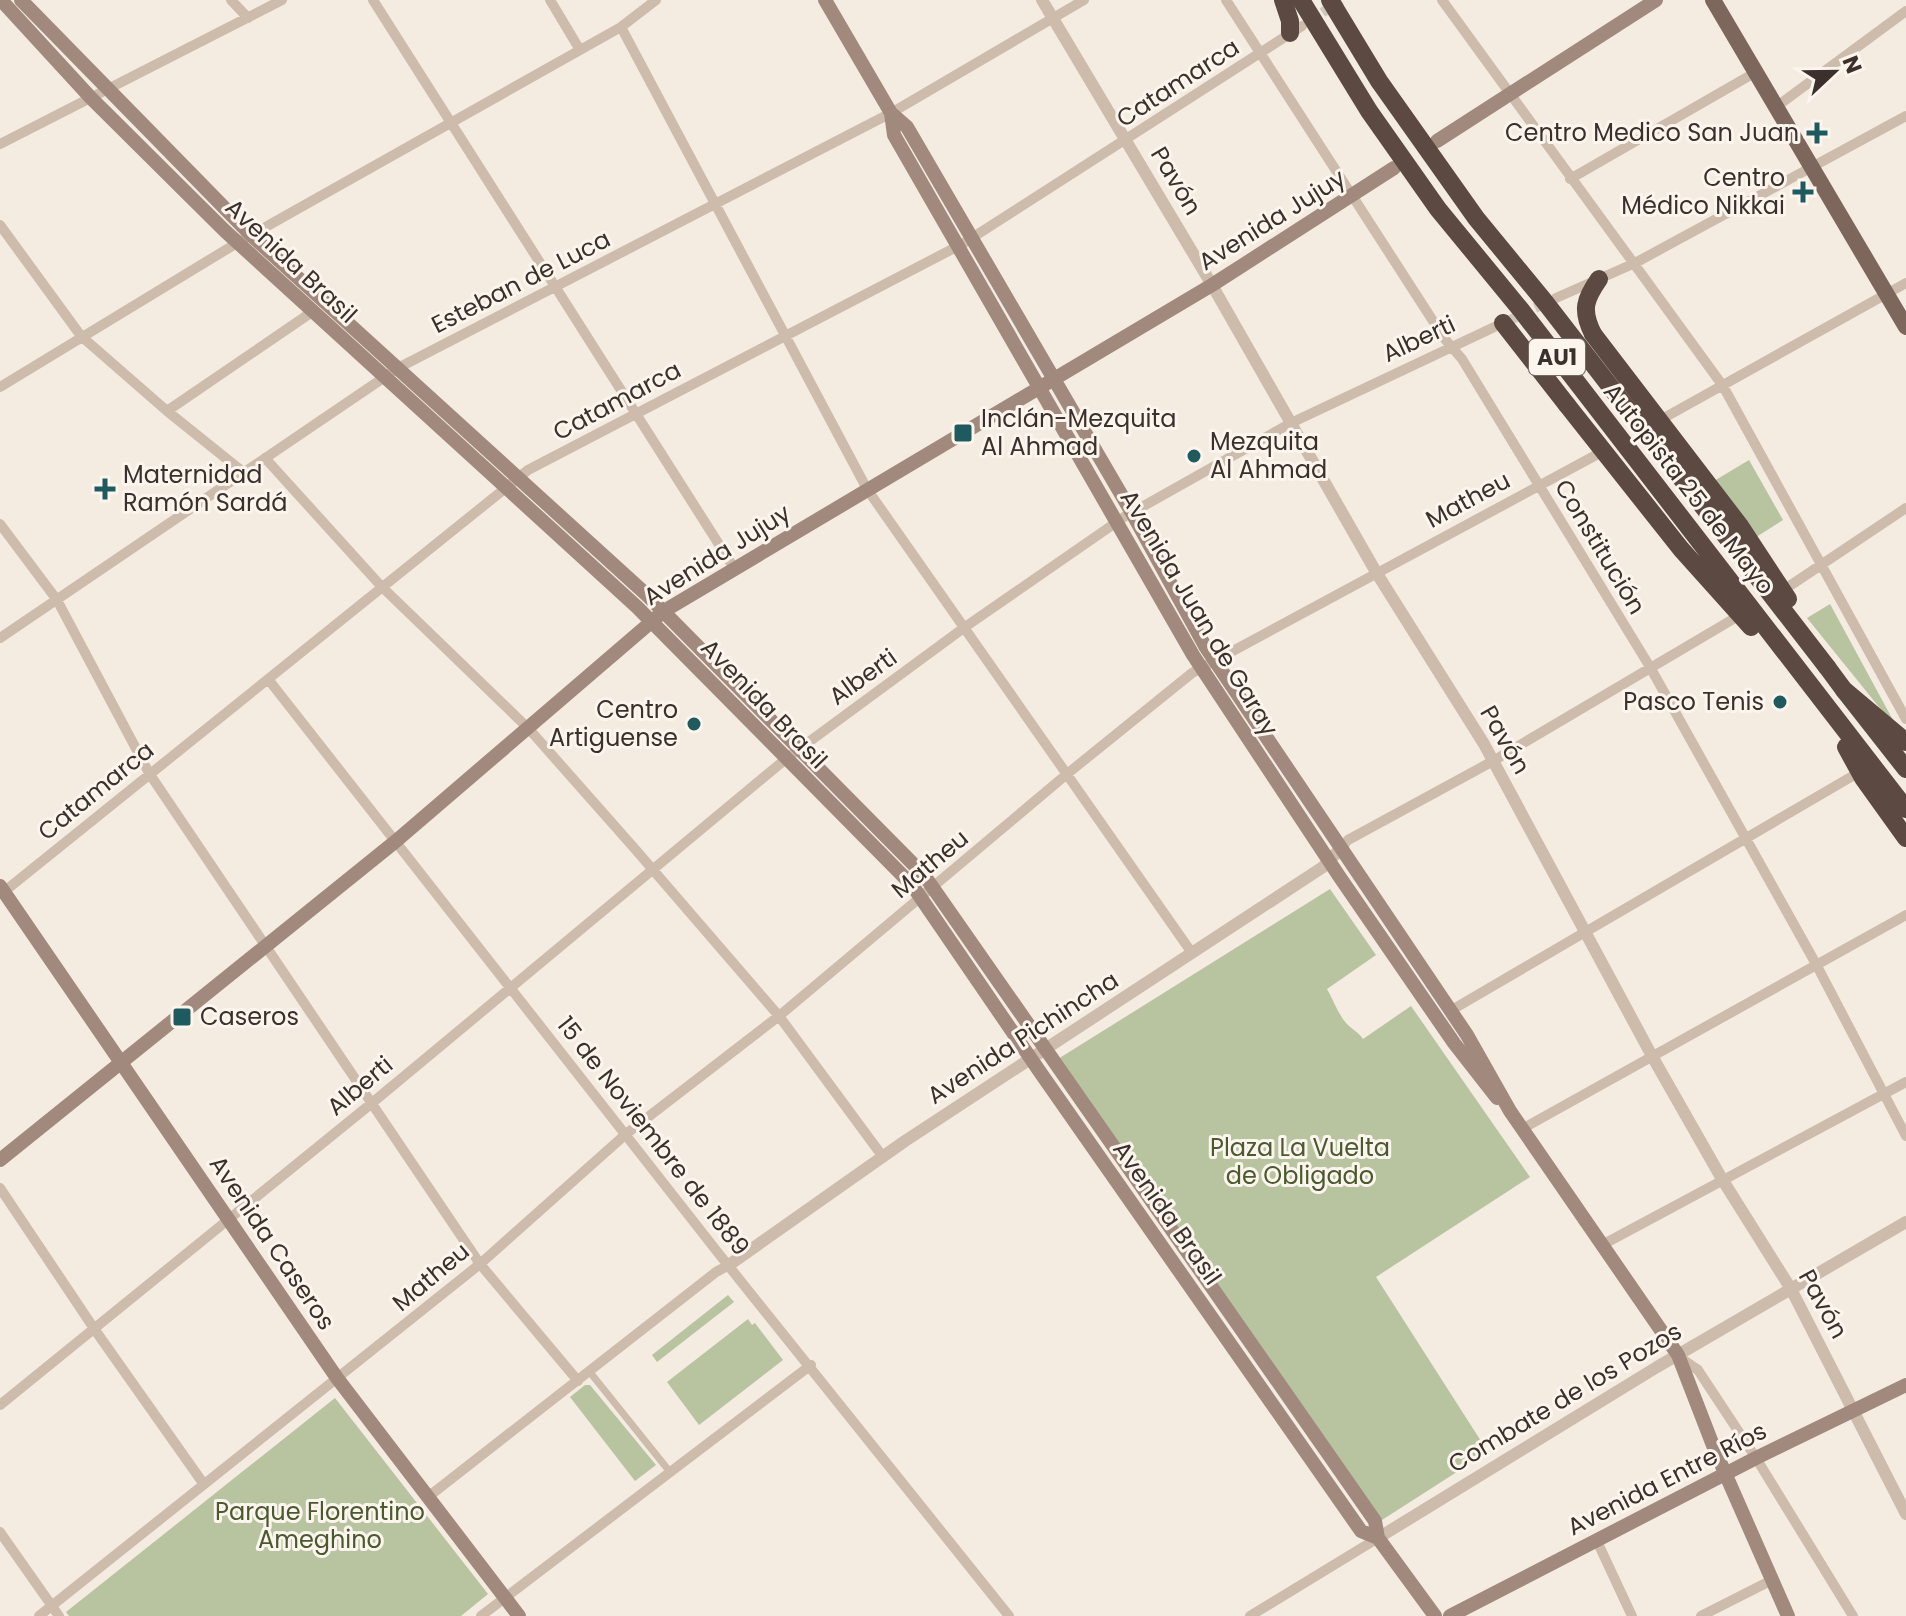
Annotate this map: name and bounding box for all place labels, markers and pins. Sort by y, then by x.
place label: Centro Medico San Juan [1505,116,1799,149]
marker: Centro Medico San Juan [1806,122,1828,144]
place label: Centro Médico Nikkai [1621,161,1785,222]
marker: Centro Médico Nikkai [1792,181,1814,203]
place label: Inclán-Mezquita Al Ahmad [981,402,1176,463]
marker: Inclán-Mezquita Al Ahmad [952,422,974,444]
place label: Mezquita Al Ahmad [1210,425,1327,486]
marker: Mezquita Al Ahmad [1185,447,1203,465]
place label: Maternidad Ramón Sardá [123,458,287,519]
marker: Maternidad Ramón Sardá [94,478,116,500]
place label: Pasco Tenis [1623,685,1764,718]
place label: Centro Artiguense [549,693,678,754]
marker: Pasco Tenis [1771,693,1789,711]
marker: Centro Artiguense [685,715,703,733]
place label: Caseros [200,1000,299,1033]
marker: Caseros [171,1006,193,1028]

